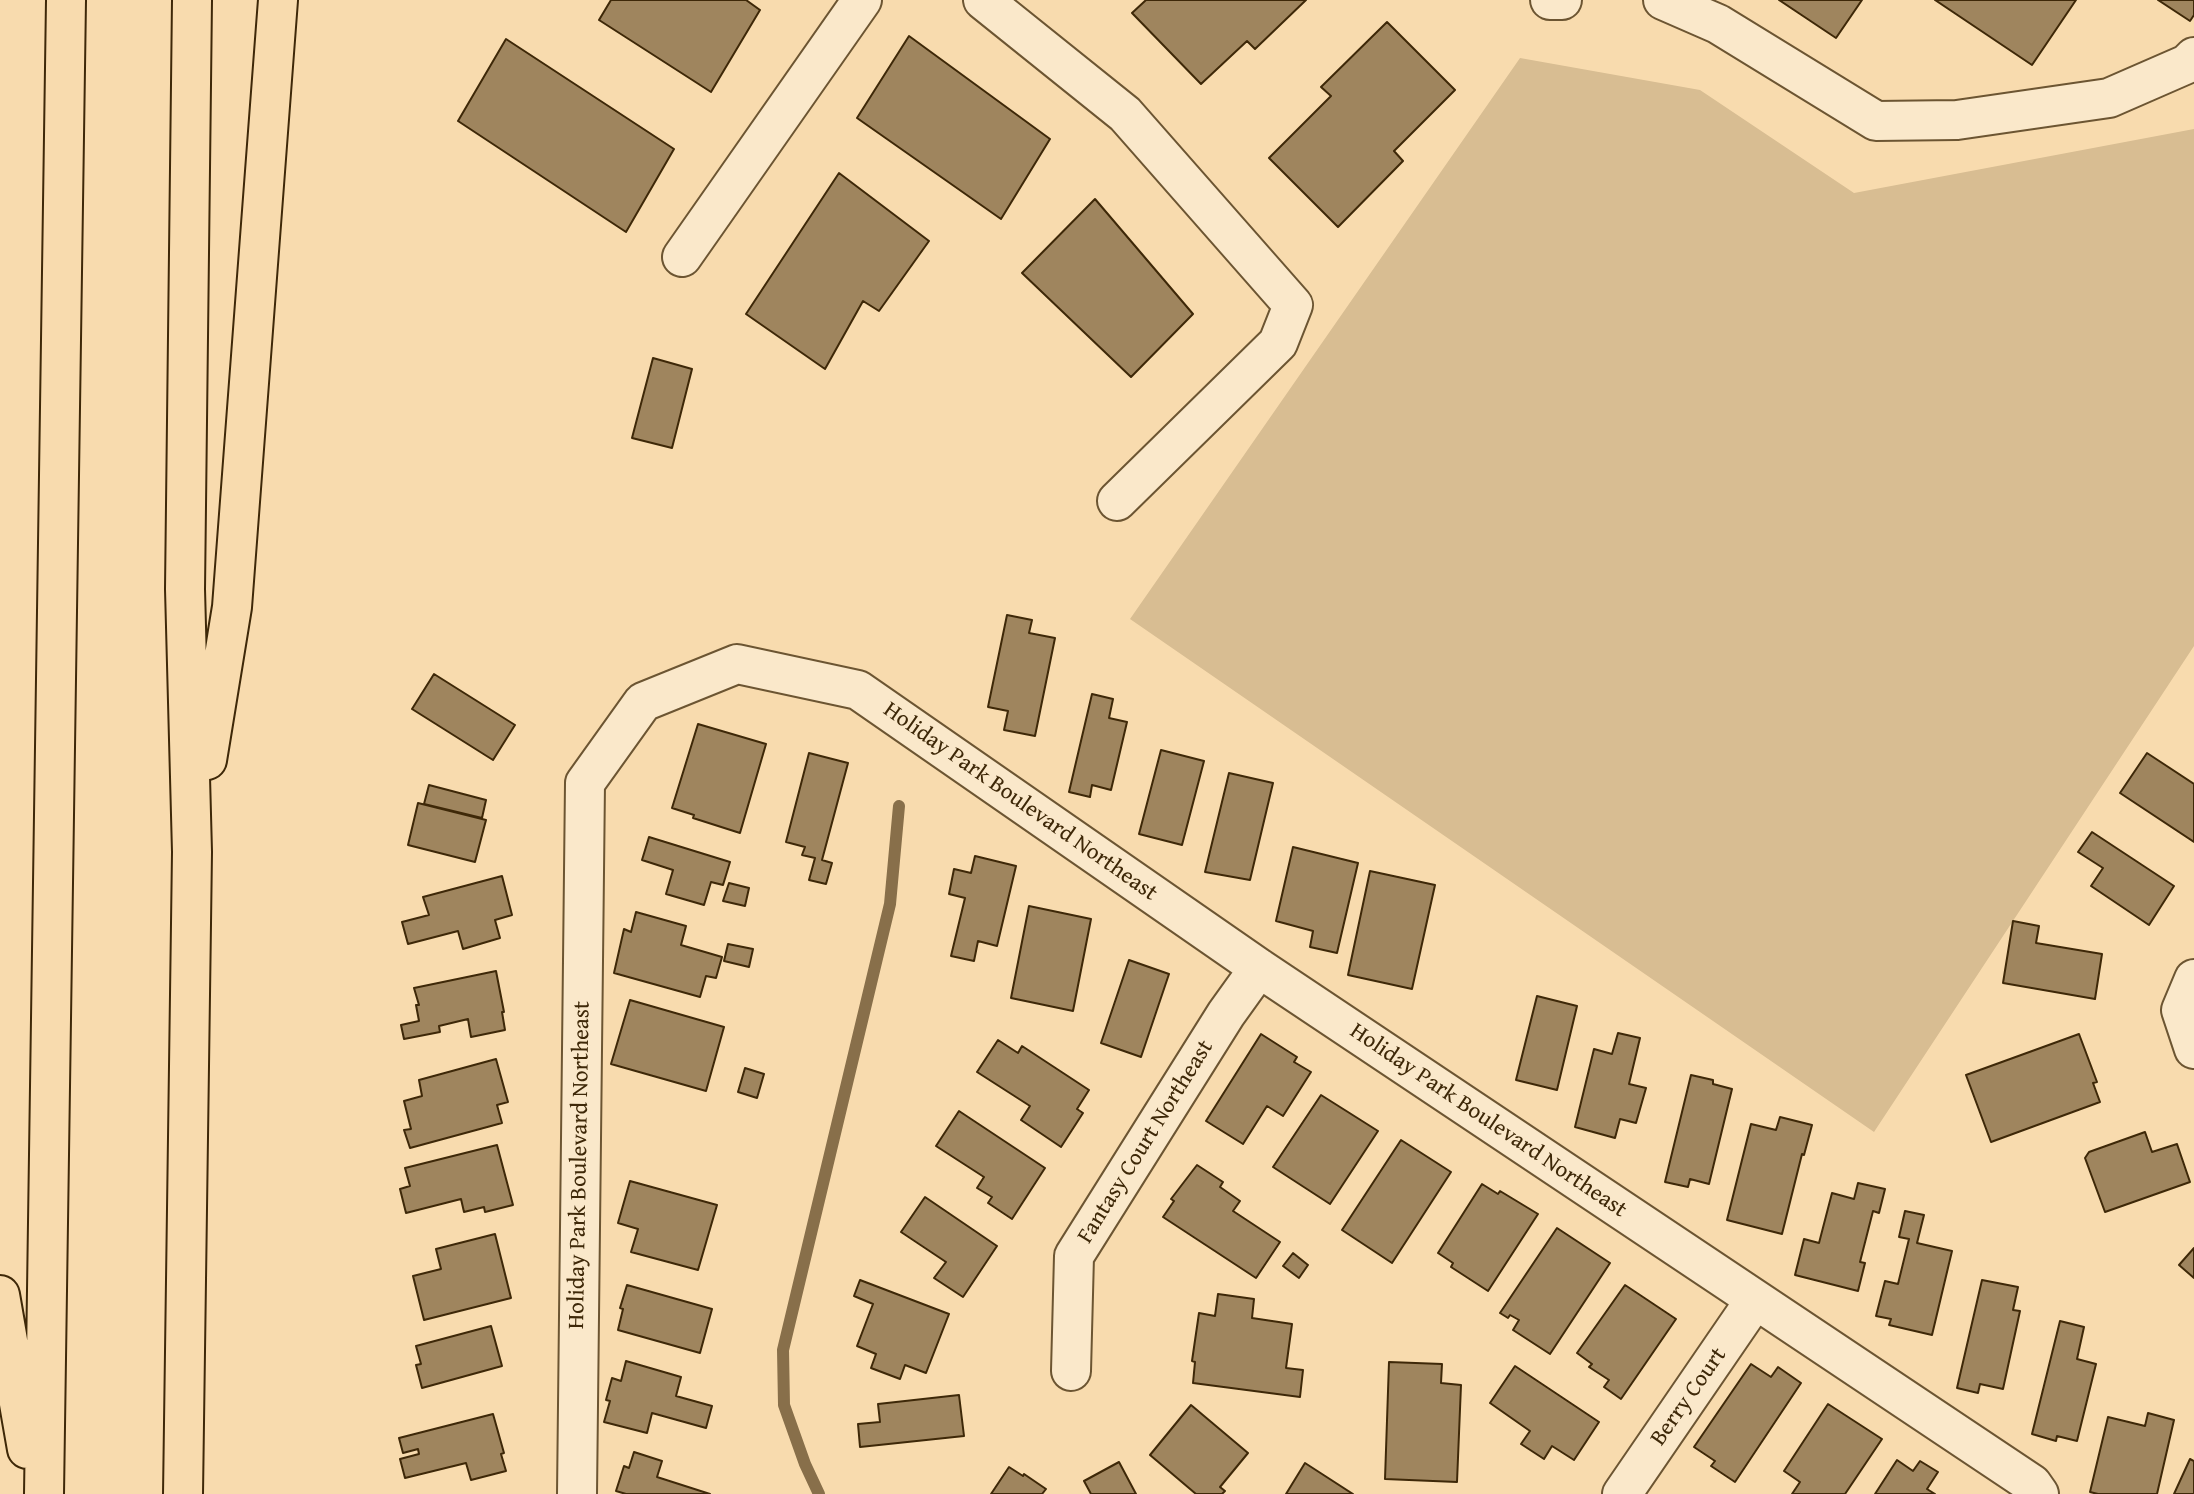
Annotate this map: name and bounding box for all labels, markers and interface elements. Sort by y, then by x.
street label: Holiday Park Boulevard Northeast [878,697,1162,907]
street label: Holiday Park Boulevard Northeast [563,1001,597,1329]
street label: Holiday Park Boulevard Northeast [1344,1018,1632,1224]
street label: Fantasy Court Northeast [1072,1035,1220,1249]
street label: Berry Court [1645,1343,1733,1451]

